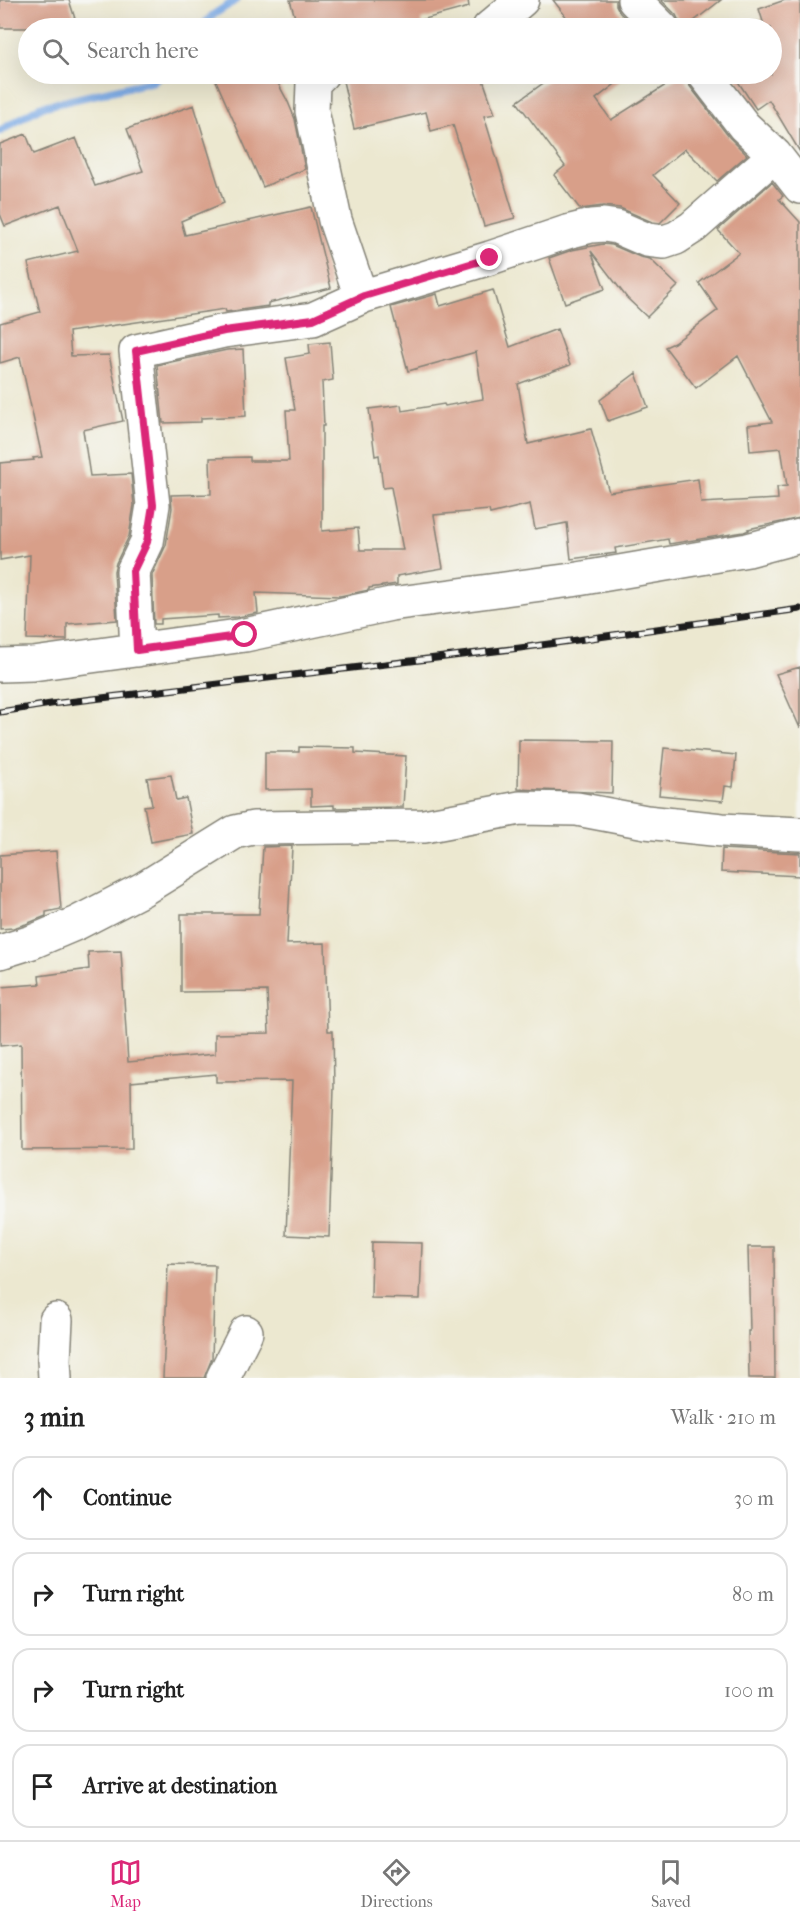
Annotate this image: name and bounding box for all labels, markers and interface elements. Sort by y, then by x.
search box [18,18,782,84]
icon: search [39,35,72,68]
text: Search here [87,38,199,64]
route end [476,244,502,270]
route start [231,621,257,647]
text: 3 min [24,1402,85,1433]
text: Walk · 210 m [671,1406,776,1429]
icon: ahead [26,1482,59,1515]
text: Continue [83,1485,172,1511]
text: 30 m [734,1487,774,1510]
icon: right [26,1578,59,1611]
text: Turn right [83,1581,184,1607]
text: 80 m [732,1583,774,1606]
icon: right [26,1674,59,1707]
text: Turn right [83,1677,184,1703]
text: 100 m [724,1679,774,1702]
icon: arrive [26,1770,59,1803]
text: Arrive at destination [83,1773,277,1799]
tab: Map [109,1856,142,1911]
tab: Directions [361,1856,433,1911]
tab: Saved [651,1856,691,1911]

